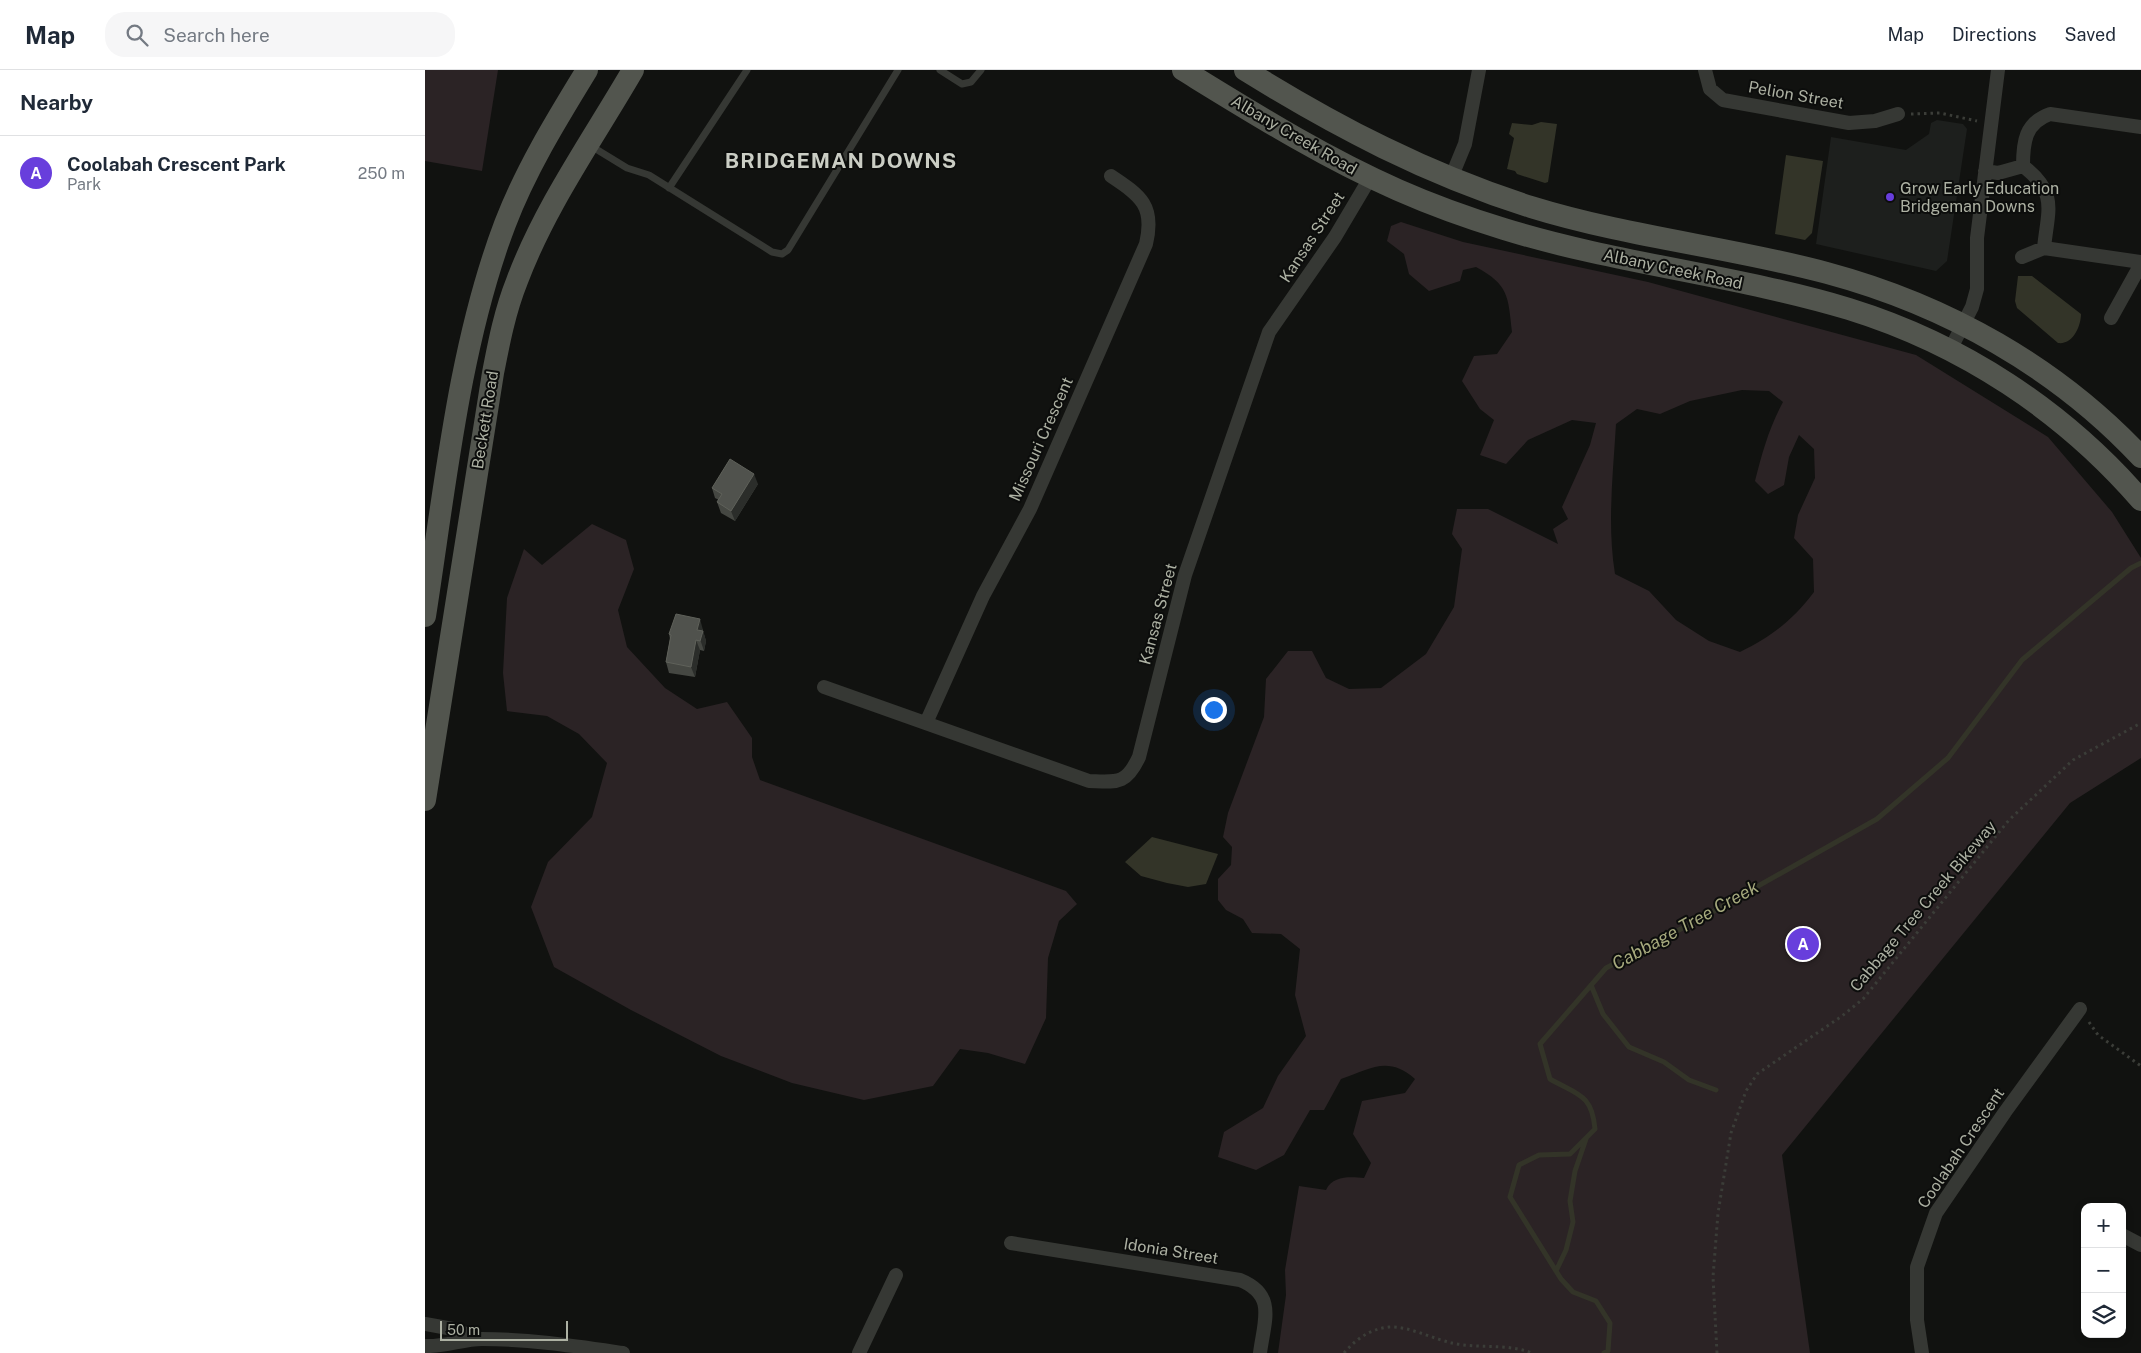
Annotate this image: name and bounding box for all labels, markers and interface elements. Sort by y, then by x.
search box [105,12,455,57]
text: Map [25,21,75,49]
icon: search [123,21,151,49]
text: Search here [163,24,270,46]
text: Map [1887,24,1924,45]
text: Directions [1952,24,2037,45]
text: Saved [2065,24,2116,45]
street label: Pelion Street [1747,77,1845,113]
text: Nearby [20,90,93,115]
street label: Albany Creek Road [1228,91,1360,179]
district label: BRIDGEMAN DOWNS [725,148,957,173]
text: Coolabah Crescent Park [67,153,286,175]
text: A [30,164,42,183]
text: 250 m [358,164,405,183]
text: Park [67,175,101,194]
place label: Grow Early Education Bridgeman Downs [1900,179,2059,216]
street label: Kansas Street [1276,188,1348,286]
marker: Grow Early Education Bridgeman Downs [1884,191,1896,203]
street label: Albany Creek Road [1602,245,1744,293]
street label: Beckett Road [468,370,502,470]
street label: Missouri Crescent [1005,374,1077,504]
street label: Kansas Street [1135,561,1181,667]
your location [1201,697,1227,723]
street label: Cabbage Tree Creek Bikeway [1846,816,2000,995]
water label: Cabbage Tree Creek [1608,876,1762,974]
pin: A [1787,925,1819,963]
street label: Coolabah Crescent [1914,1084,2008,1212]
map controls [2081,1203,2126,1338]
button: + [2081,1203,2126,1248]
street label: Idonia Street [1122,1234,1220,1268]
button: − [2081,1248,2126,1293]
button: layers [2081,1293,2126,1338]
scale bar [440,1318,567,1341]
text: 50 m [447,1322,480,1338]

